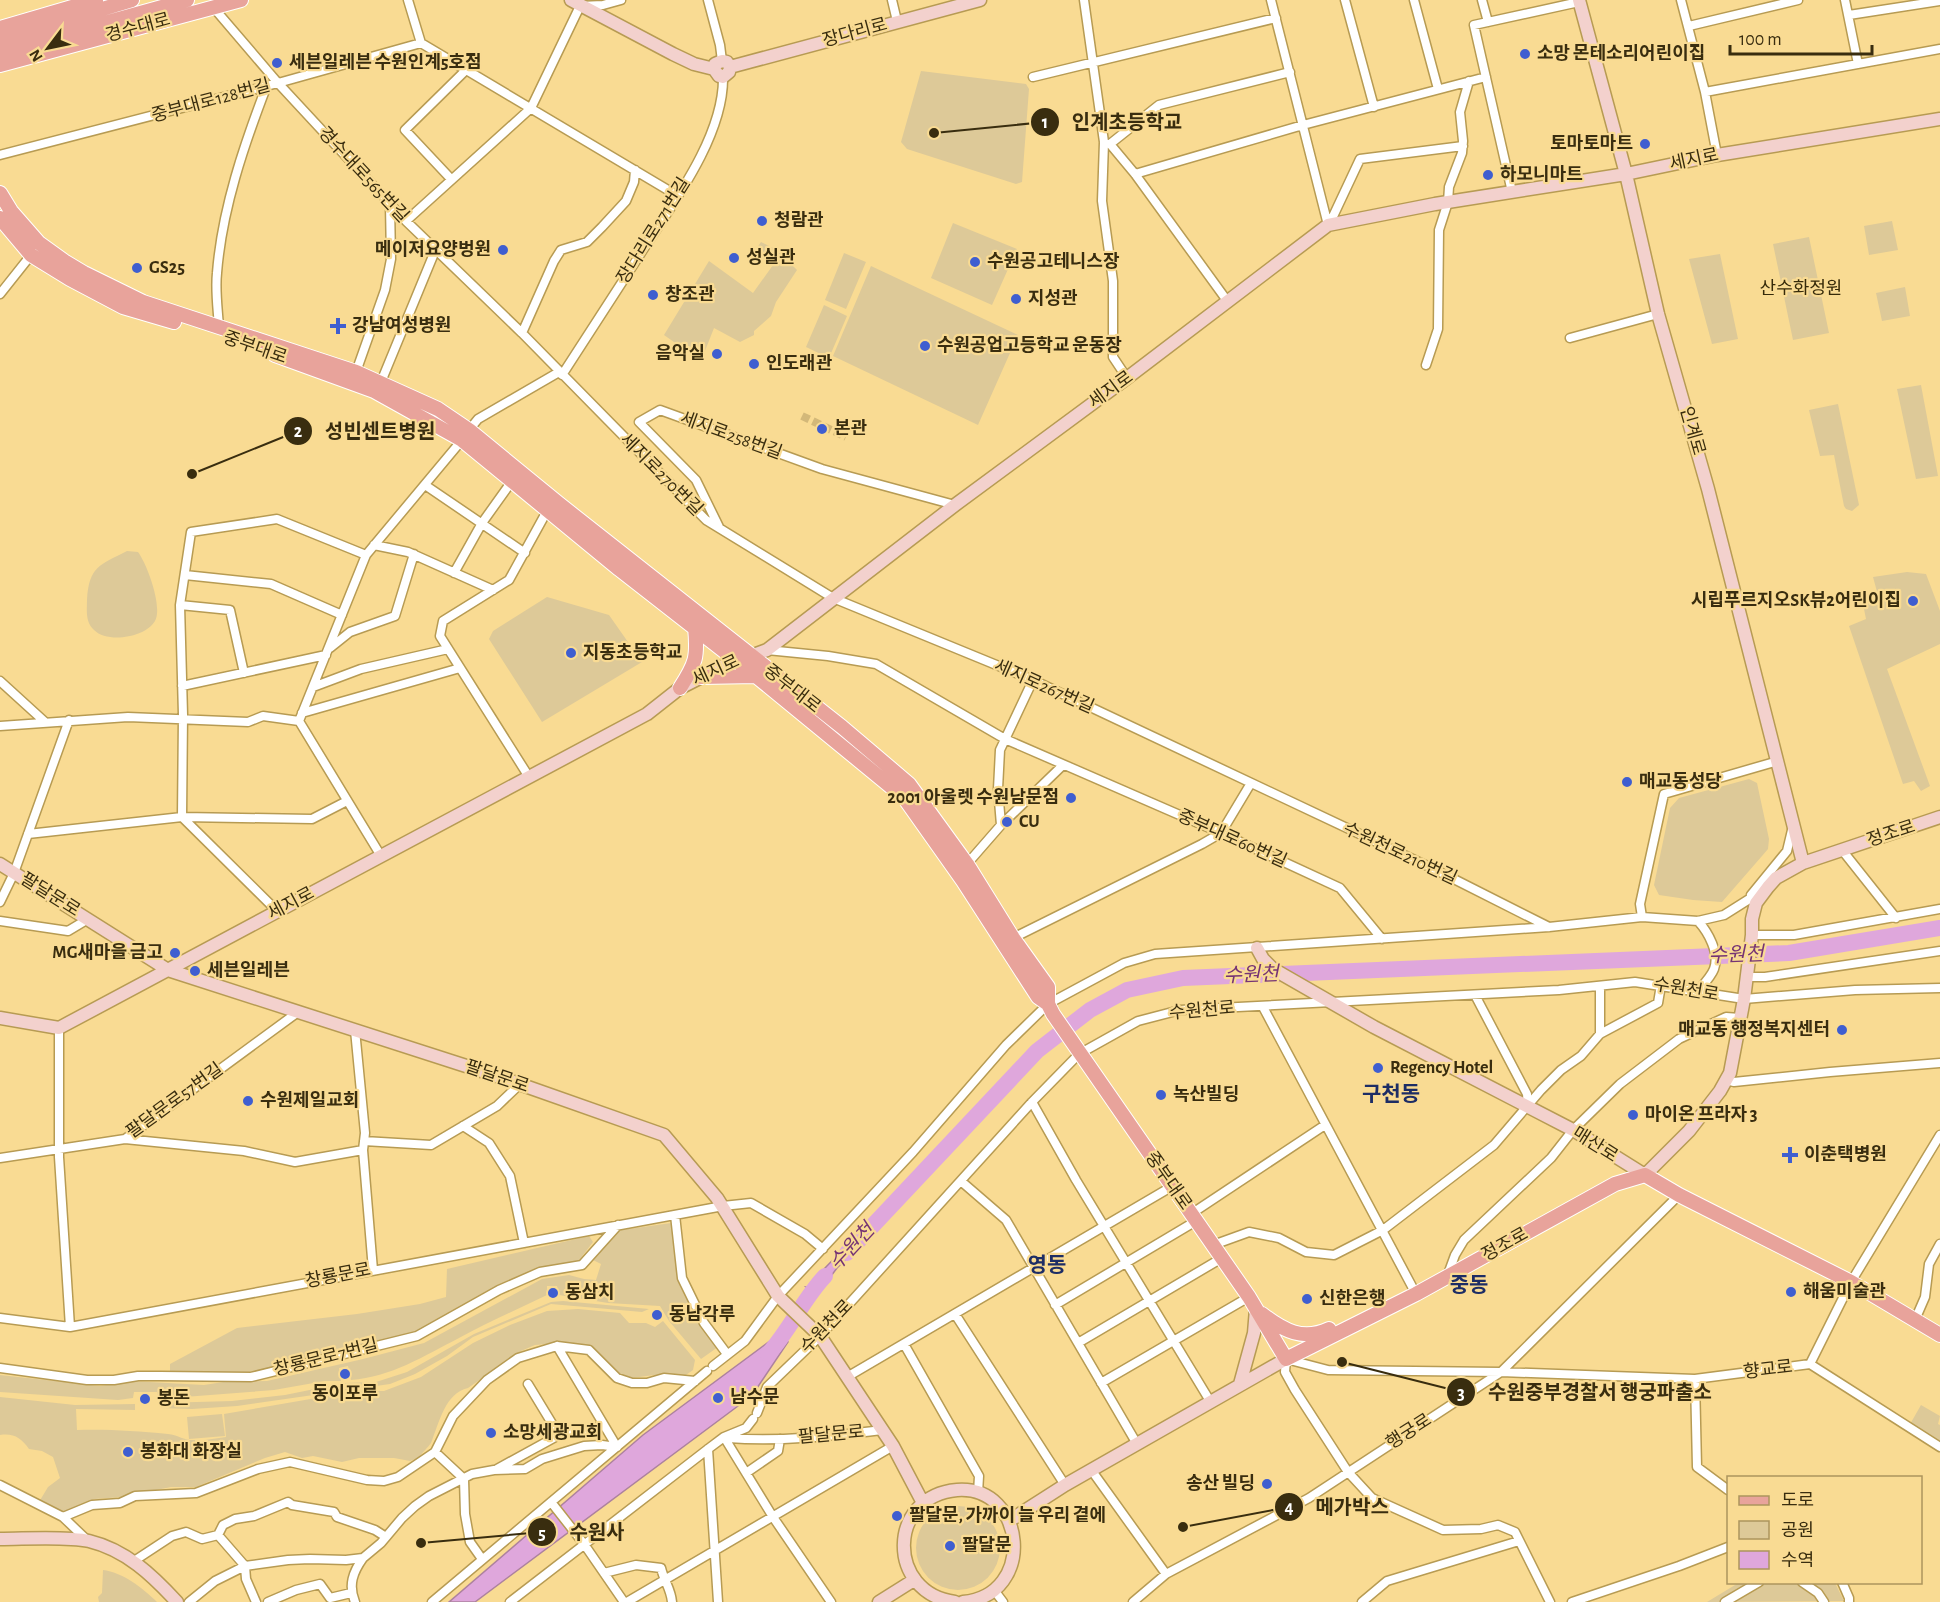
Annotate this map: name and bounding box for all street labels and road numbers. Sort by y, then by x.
street label: 경수대로 [103,10,172,45]
street label: 장다리로 [820,14,889,50]
street label: 중부대로128번길 [149,76,272,126]
street label: 경수대로565번길 [315,123,412,226]
street label: 세지로 [1667,144,1720,174]
street label: 장다리로271번길 [613,174,694,287]
street label: 중부대로 [221,328,290,367]
street label: 세지로 [1084,366,1136,412]
street label: 인계로 [1677,404,1709,457]
street label: 세지로258번길 [678,407,785,463]
street label: 세지로270번길 [616,429,707,520]
street label: 세지로 [689,651,742,690]
street label: 세지로267번길 [991,655,1097,717]
street label: 중부대로 [760,661,824,716]
street label: 중부대로60번길 [1175,806,1290,871]
street label: 정조로 [1864,816,1917,850]
street label: 수원천로210번길 [1340,819,1460,888]
street label: 팔달문로 [17,869,83,920]
street label: 세지로 [264,883,317,924]
street label: 수원천로 [1652,974,1720,1005]
street label: 수원천로 [1168,998,1236,1023]
street label: 팔달문로 [463,1057,532,1096]
street label: 팔달문로57번길 [123,1059,227,1142]
street label: 매산로 [1569,1123,1621,1166]
street label: 중부대로 [1142,1148,1195,1213]
street label: 정조로 [1478,1223,1531,1265]
street label: 창룡문로 [304,1260,372,1291]
street label: 수원천로 [797,1296,856,1357]
street label: 창룡문로7번길 [272,1335,380,1380]
street label: 향교로 [1742,1357,1794,1382]
street label: 행궁로 [1383,1410,1435,1453]
street label: 팔달문로 [797,1422,865,1447]

